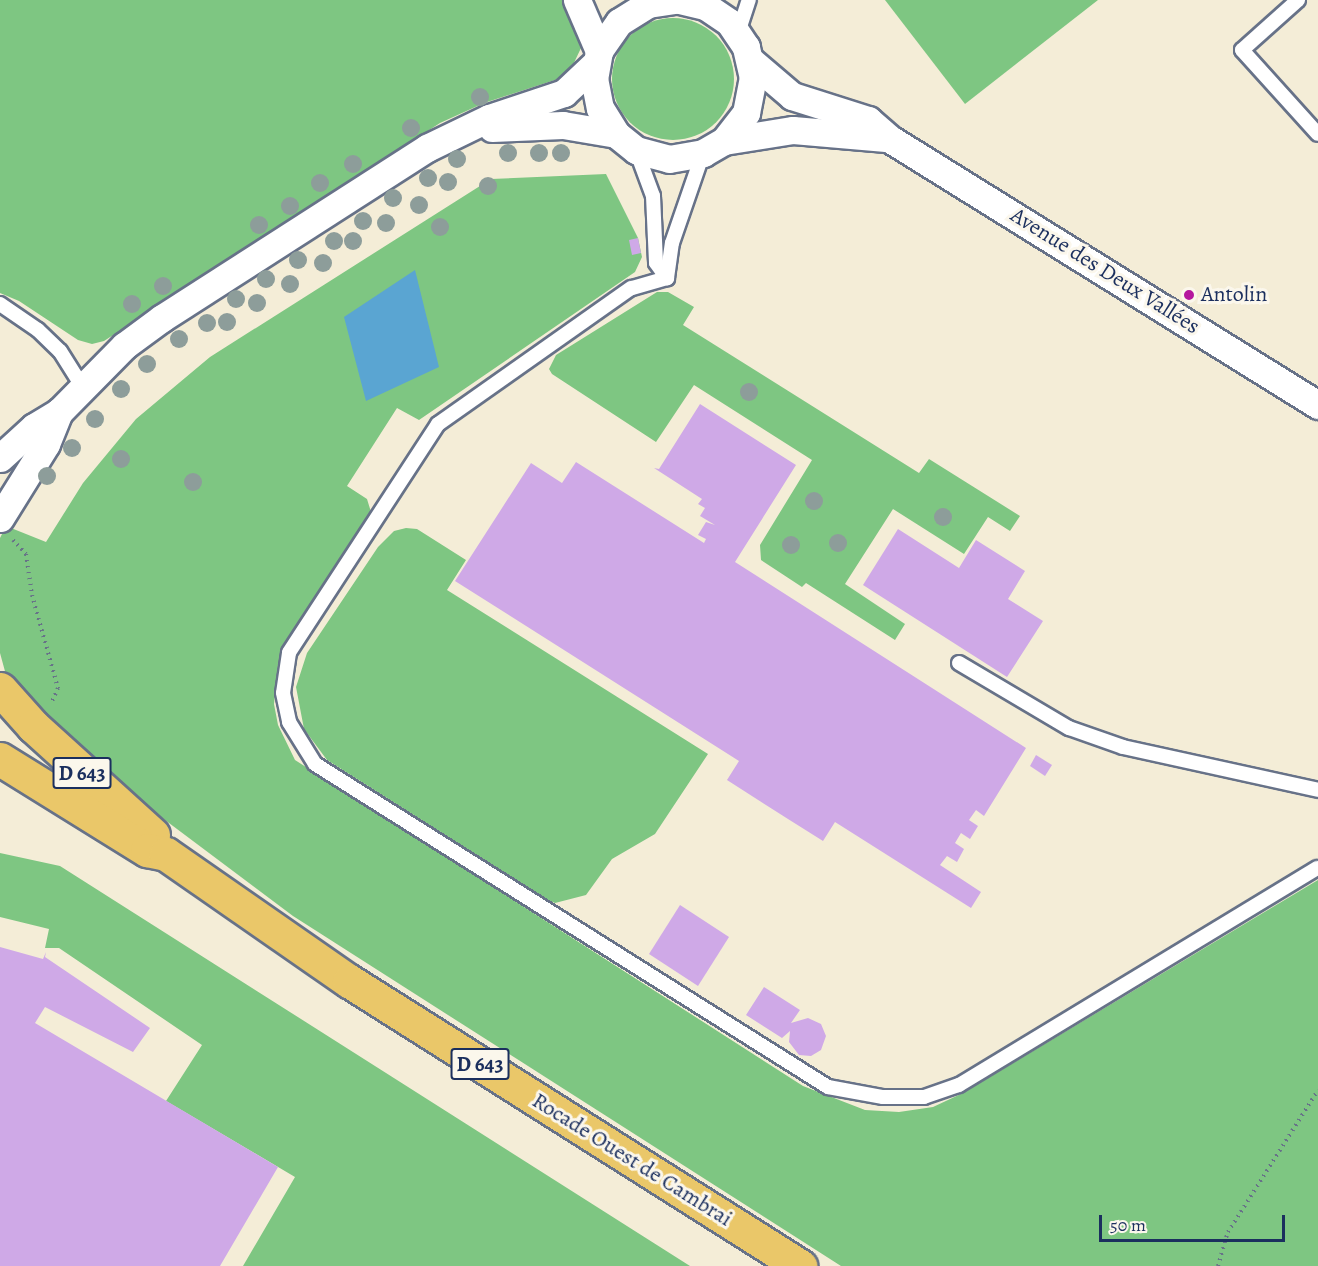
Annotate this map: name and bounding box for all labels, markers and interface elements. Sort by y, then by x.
street label: Avenue des Deux Vallées [1006,202,1204,340]
place label: Antolin [1201,282,1267,308]
marker: Antolin [1182,288,1196,302]
road number: D 643 [52,755,112,791]
road number: D 643 [450,1046,510,1082]
street label: Rocade Ouest de Cambrai [527,1088,737,1232]
scale bar [1102,1203,1288,1241]
text: 50 m [1110,1213,1146,1237]

